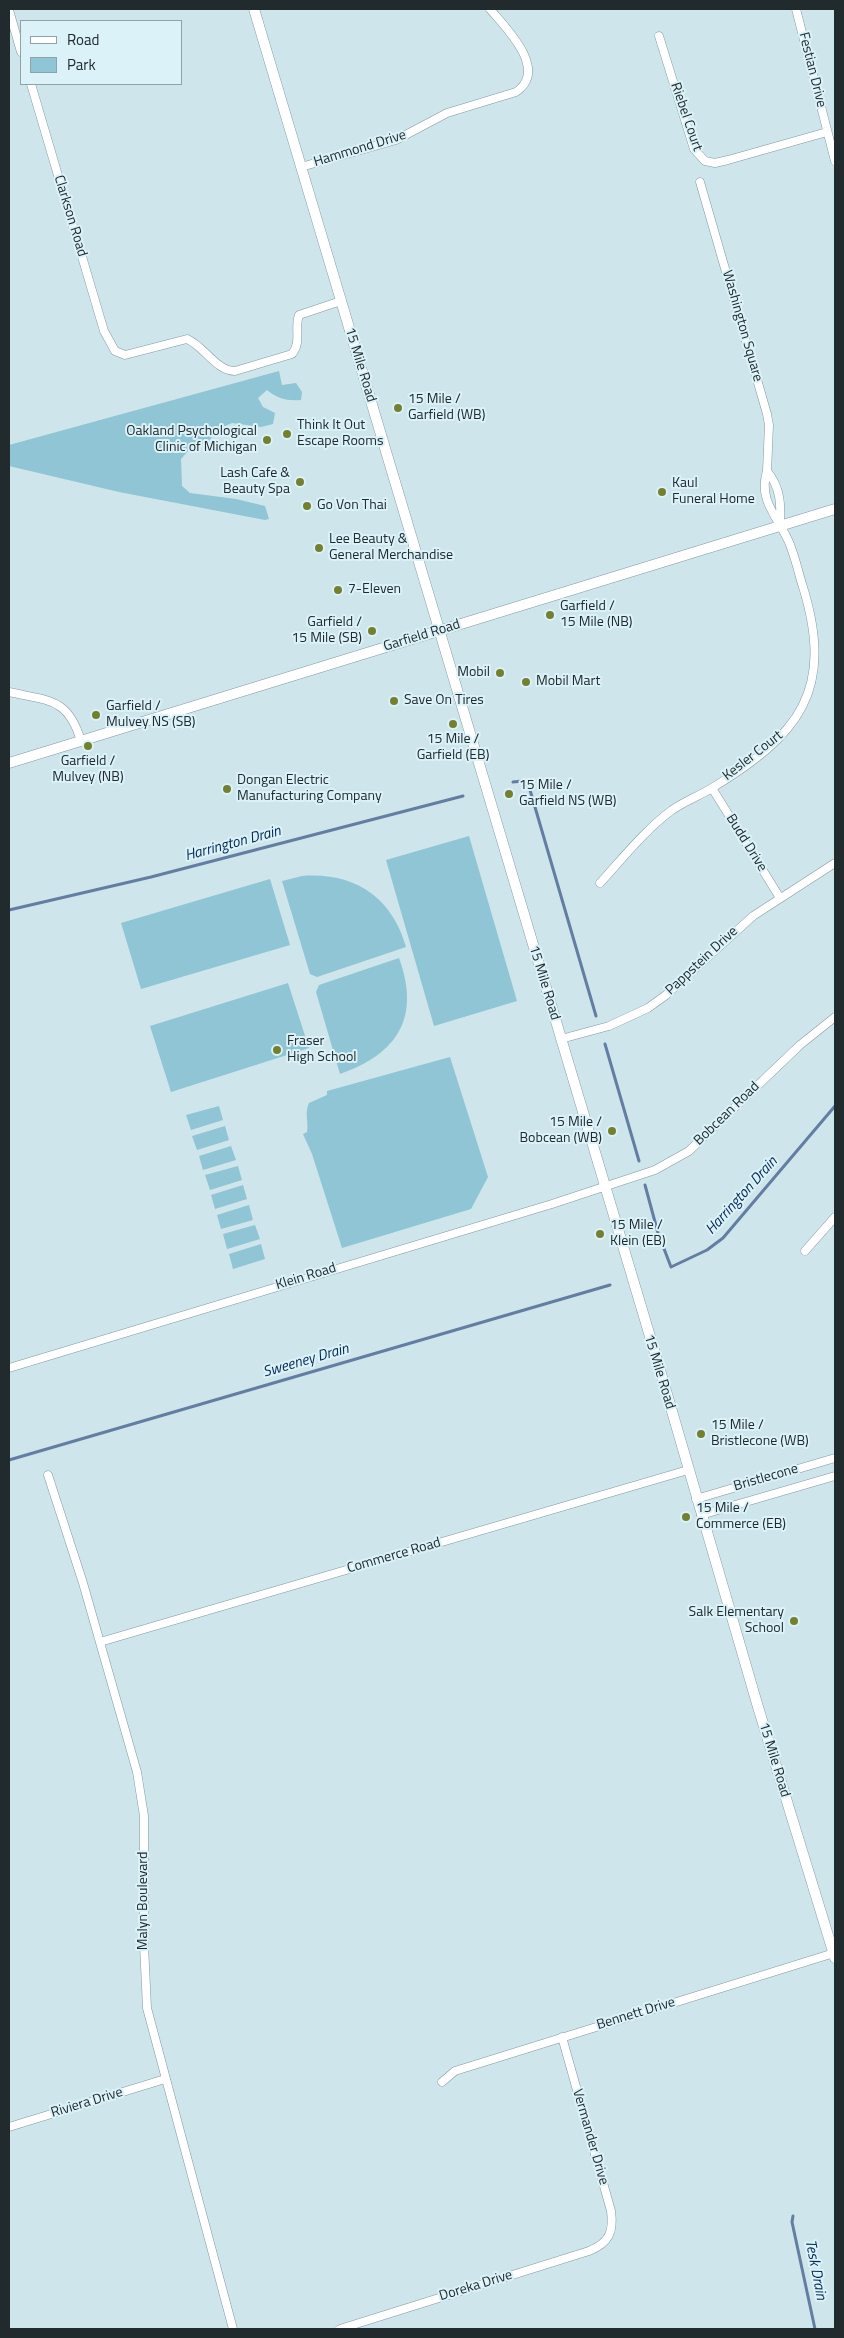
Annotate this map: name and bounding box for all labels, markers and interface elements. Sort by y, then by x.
legend [20,20,182,85]
text: Road [67,28,99,51]
street label: Festian Drive [795,31,829,109]
text: Park [67,53,96,76]
street label: Riebel Court [666,80,706,154]
street label: Hammond Drive [312,127,408,171]
street label: Clarkson Road [50,173,90,259]
street label: Washington Square [718,268,766,384]
street label: 15 Mile Road [341,326,379,404]
place label: 15 Mile / Garfield (WB) [408,392,485,424]
marker: 15 Mile / Garfield (WB) [392,402,404,414]
place label: Think It Out Escape Rooms [297,418,383,451]
place label: Oakland Psychological Clinic of Michigan [126,424,257,457]
marker: Think It Out Escape Rooms [281,428,293,440]
marker: Oakland Psychological Clinic of Michigan [261,434,273,446]
place label: Lash Cafe & Beauty Spa [220,466,290,498]
marker: Lash Cafe & Beauty Spa [294,476,306,488]
place label: Kaul Funeral Home [672,476,755,508]
marker: Kaul Funeral Home [656,486,668,498]
place label: Go Von Thai [317,498,387,514]
marker: Go Von Thai [301,500,313,512]
place label: Lee Beauty & General Merchandise [329,532,453,564]
marker: Lee Beauty & General Merchandise [313,542,325,554]
place label: 7-Eleven [348,582,401,598]
marker: 7-Eleven [332,584,344,596]
place label: Garfield / 15 Mile (NB) [560,599,632,632]
marker: Garfield / 15 Mile (NB) [544,609,556,621]
place label: Garfield / 15 Mile (SB) [291,615,362,648]
street label: Garfield Road [382,616,462,656]
marker: Garfield / 15 Mile (SB) [366,625,378,637]
place label: Mobil [457,665,490,681]
marker: Mobil [494,667,506,679]
place label: Mobil Mart [536,674,600,690]
marker: Mobil Mart [520,676,532,688]
place label: Save On Tires [404,693,484,709]
marker: Save On Tires [388,695,400,707]
place label: Garfield / Mulvey NS (SB) [106,699,196,732]
marker: Garfield / Mulvey NS (SB) [90,709,102,721]
marker: 15 Mile / Garfield (EB) [447,718,459,730]
street label: Kesler Court [720,727,786,785]
place label: 15 Mile / Garfield (EB) [417,732,489,764]
marker: Garfield / Mulvey (NB) [82,740,94,752]
place label: Garfield / Mulvey (NB) [52,754,124,786]
place label: Dongan Electric Manufacturing Company [237,773,382,806]
place label: 15 Mile / Garfield NS (WB) [519,778,617,810]
marker: Dongan Electric Manufacturing Company [221,783,233,795]
marker: 15 Mile / Garfield NS (WB) [503,788,515,800]
street label: Budd Drive [722,811,770,875]
water label: Harrington Drain [183,823,283,865]
street label: Pappstein Drive [662,923,742,999]
street label: 15 Mile Road [525,944,563,1022]
place label: Fraser High School [287,1034,357,1066]
marker: Fraser High School [271,1044,283,1056]
street label: Bobcean Road [691,1079,763,1149]
place label: 15 Mile / Bobcean (WB) [519,1115,602,1148]
marker: 15 Mile / Bobcean (WB) [606,1125,618,1137]
water label: Harrington Drain [702,1153,782,1239]
place label: 15 Mile / Klein (EB) [610,1218,666,1250]
marker: 15 Mile / Klein (EB) [594,1228,606,1240]
street label: Klein Road [274,1260,338,1294]
street label: 15 Mile Road [640,1333,678,1411]
water label: Sweeney Drain [261,1340,351,1382]
place label: 15 Mile / Bristlecone (WB) [711,1418,809,1450]
marker: 15 Mile / Bristlecone (WB) [695,1428,707,1440]
street label: Bristlecone [732,1461,800,1495]
place label: 15 Mile / Commerce (EB) [696,1501,786,1534]
marker: 15 Mile / Commerce (EB) [680,1511,692,1523]
street label: Commerce Road [345,1535,443,1577]
place label: Salk Elementary School [689,1605,784,1638]
marker: Salk Elementary School [788,1615,800,1627]
street label: 15 Mile Road [755,1721,793,1799]
street label: Malyn Boulevard [136,1852,152,1950]
street label: Bennett Drive [595,1994,677,2034]
street label: Riviera Drive [49,2084,125,2122]
street label: Vermander Drive [568,2087,612,2187]
water label: Tesk Drain [800,2238,830,2302]
street label: Doreka Drive [437,2267,515,2305]

